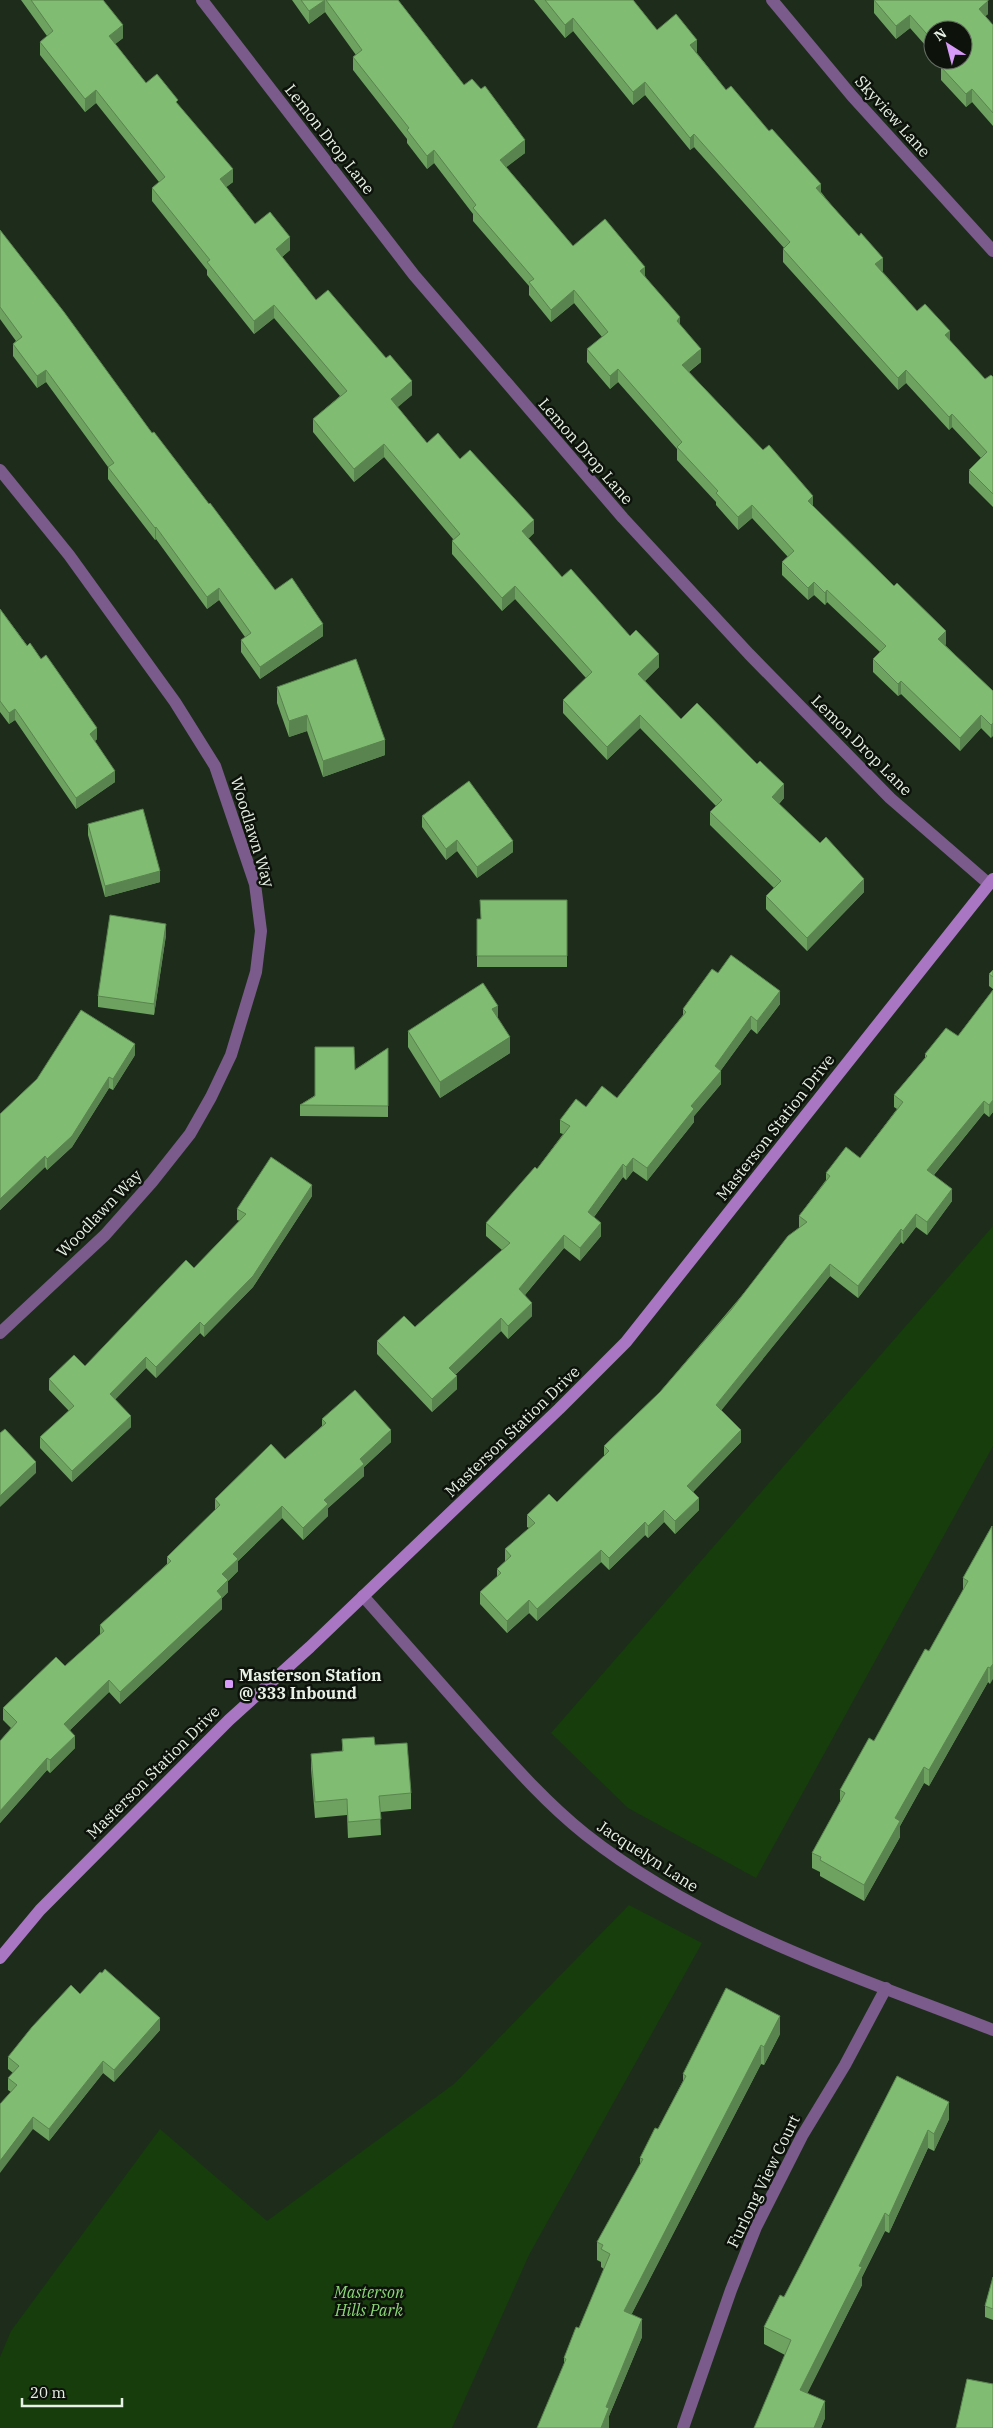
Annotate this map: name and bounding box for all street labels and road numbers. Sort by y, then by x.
street label: Skyview Lane [851,71,935,161]
street label: Lemon Drop Lane [281,80,379,198]
street label: Lemon Drop Lane [534,394,638,508]
street label: Lemon Drop Lane [807,690,917,800]
street label: Woodlawn Way [227,774,279,890]
street label: Masterson Station Drive [712,1050,838,1204]
street label: Woodlawn Way [52,1165,146,1261]
street label: Masterson Station Drive [440,1361,584,1501]
street label: Masterson Station Drive [82,1701,224,1843]
street label: Jacquelyn Lane [594,1816,702,1896]
street label: Furlong View Court [722,2111,804,2251]

